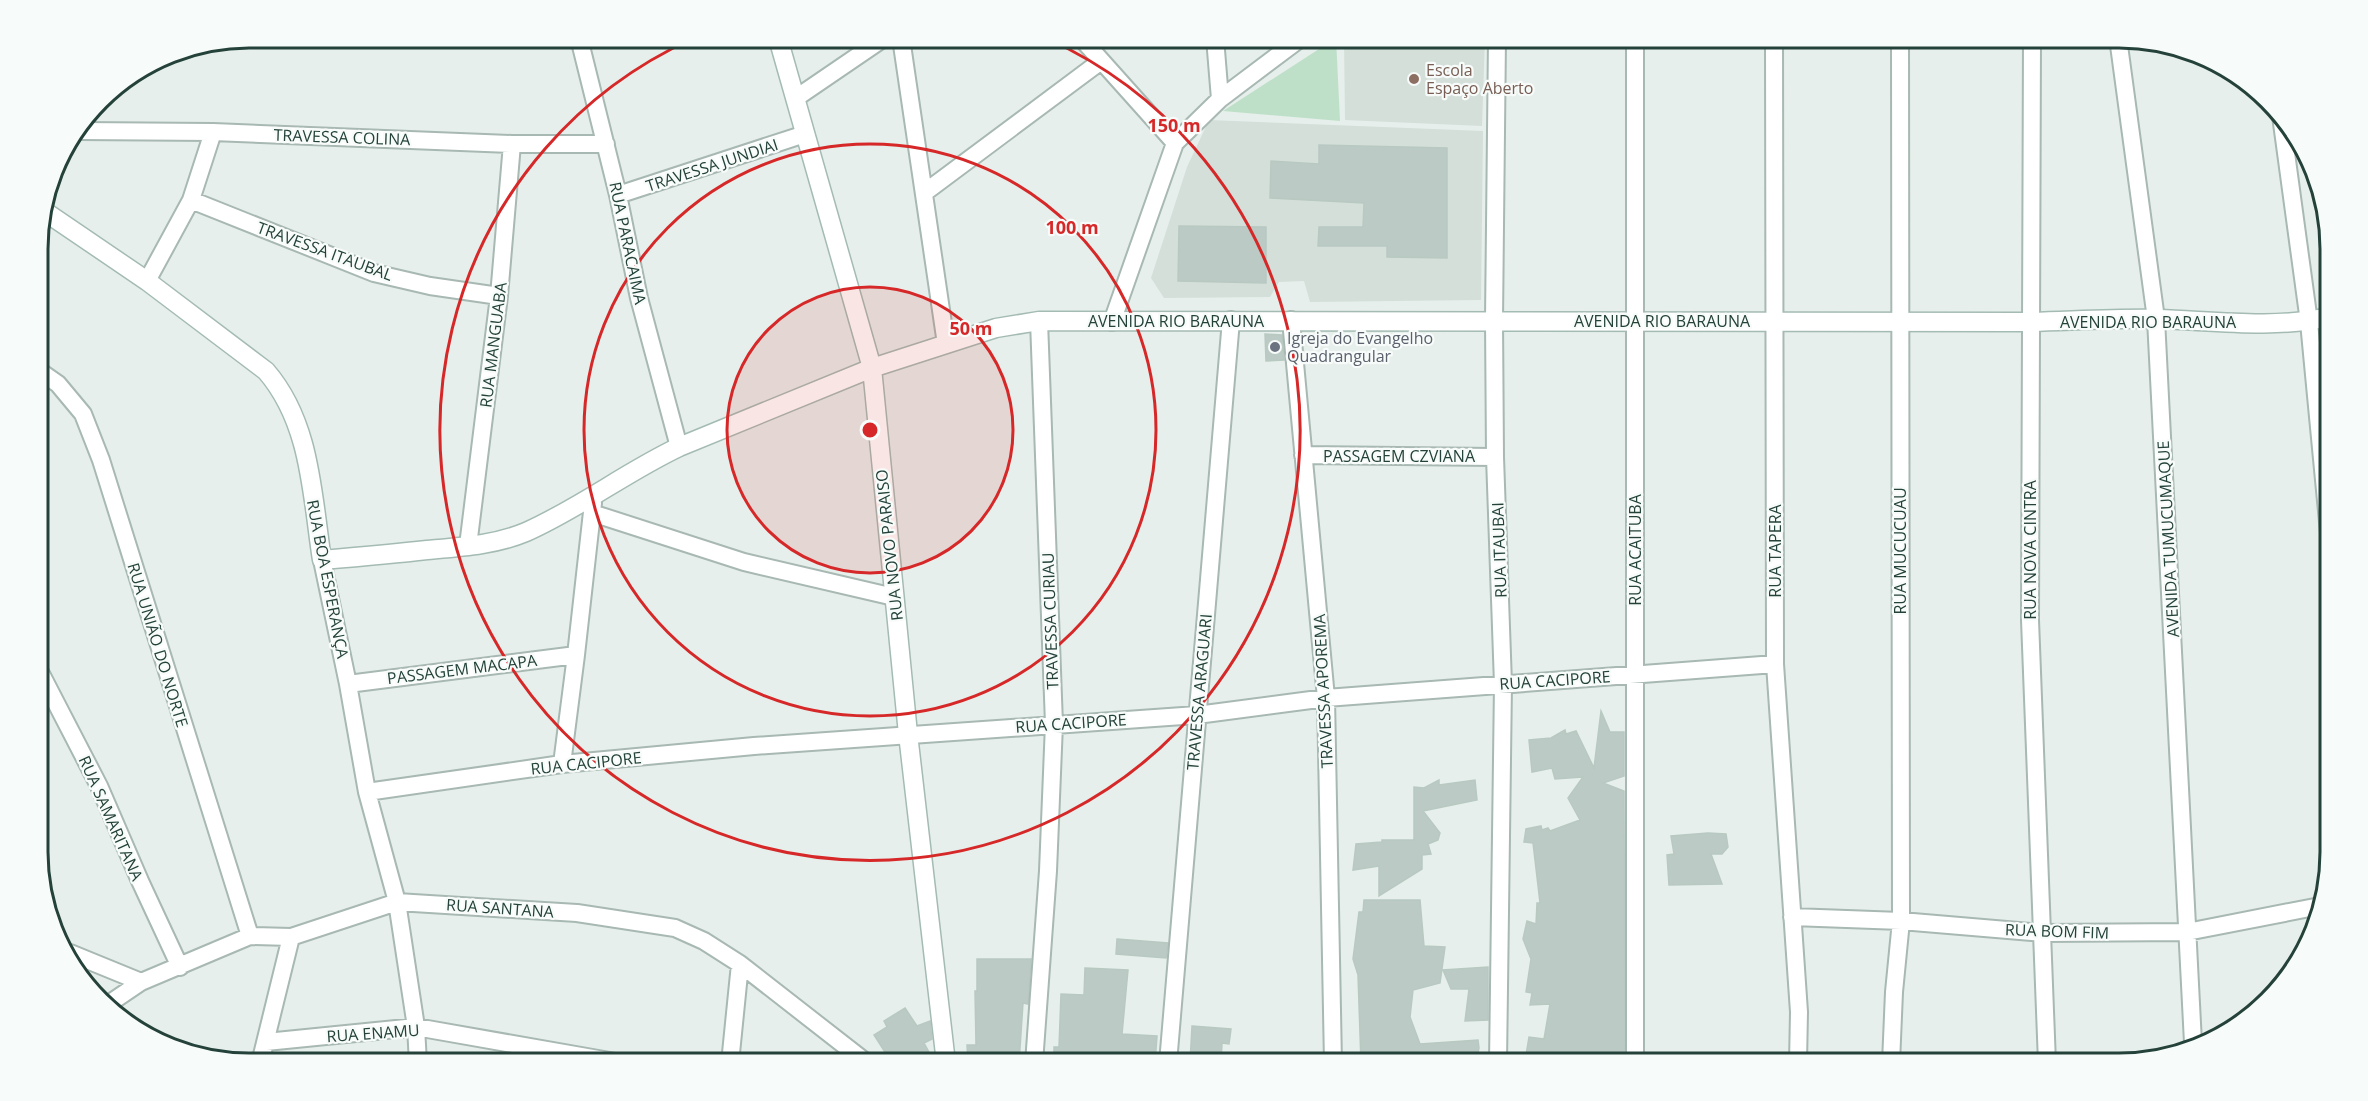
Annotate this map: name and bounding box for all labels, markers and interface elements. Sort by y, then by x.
place label: Escola Espaço Aberto [1426,59,1533,99]
marker: Escola Espaço Aberto [1407,72,1421,86]
text: 150 m [1147,113,1201,137]
street label: TRAVESSA COLINA [273,124,412,150]
street label: TRAVESSA JUNDIAI [643,133,781,197]
street label: RUA PARACAIMA [604,180,652,307]
text: 100 m [1045,215,1099,239]
street label: TRAVESSA ITAUBAL [254,216,396,286]
street label: RUA MANGUABA [474,280,512,409]
street label: AVENIDA RIO BARAUNA [1088,310,1265,332]
street label: AVENIDA RIO BARAUNA [1574,310,1751,332]
street label: AVENIDA RIO BARAUNA [2060,311,2237,333]
text: 50 m [950,316,992,340]
place label: Igreja do Evangelho Quadrangular [1287,327,1433,367]
marker: Igreja do Evangelho Quadrangular [1268,340,1282,354]
centre of rings [860,420,880,440]
street label: AVENIDA TUMUCUMAQUE [2152,440,2184,638]
street label: PASSAGEM CZVIANA [1323,445,1476,467]
street label: RUA NOVO PARAISO [870,468,908,622]
street label: RUA NOVA CINTRA [2019,479,2041,620]
street label: RUA MUCUCUAU [1889,487,1911,615]
street label: RUA ACAITUBA [1624,493,1646,606]
street label: RUA BOA ESPERANÇA [302,498,354,661]
street label: RUA ITAUBAI [1486,502,1512,598]
street label: RUA TAPERA [1764,503,1786,598]
street label: TRAVESSA CURIAU [1037,552,1063,690]
street label: RUA UNIÃO DO NORTE [122,560,194,730]
street label: TRAVESSA APOREMA [1308,612,1338,769]
street label: TRAVESSA ARAGUARI [1181,613,1217,771]
street label: PASSAGEM MACAPA [386,649,539,689]
street label: RUA CACIPORE [1499,665,1611,695]
street label: RUA CACIPORE [1015,708,1127,738]
street label: RUA CACIPORE [529,746,643,780]
street label: RUA SAMARITANA [74,752,149,885]
street label: RUA SANTANA [445,893,555,923]
street label: RUA BOM FIM [2005,918,2109,944]
street label: RUA ENAMU [326,1019,420,1047]

